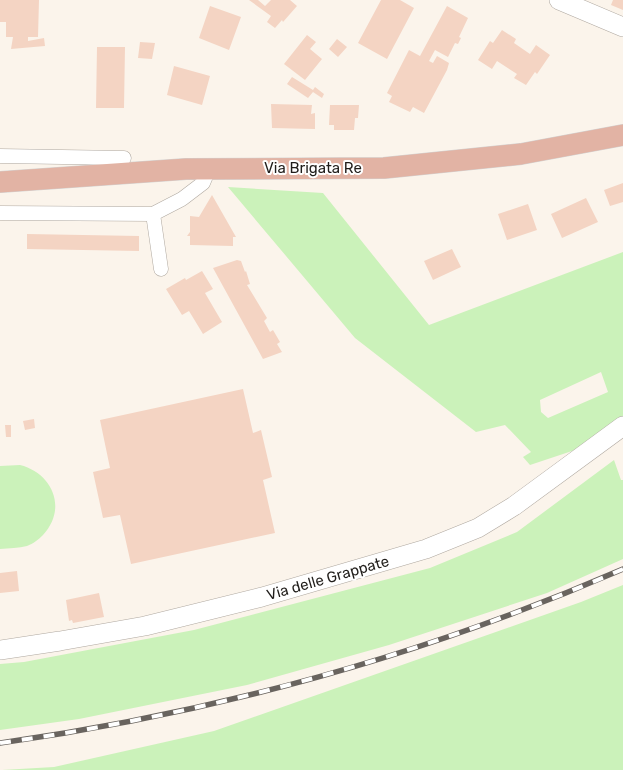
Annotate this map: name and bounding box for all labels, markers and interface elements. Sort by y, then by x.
street label: Via Brigata Re [264,159,362,177]
street label: Via delle Grappate [265,552,391,604]

